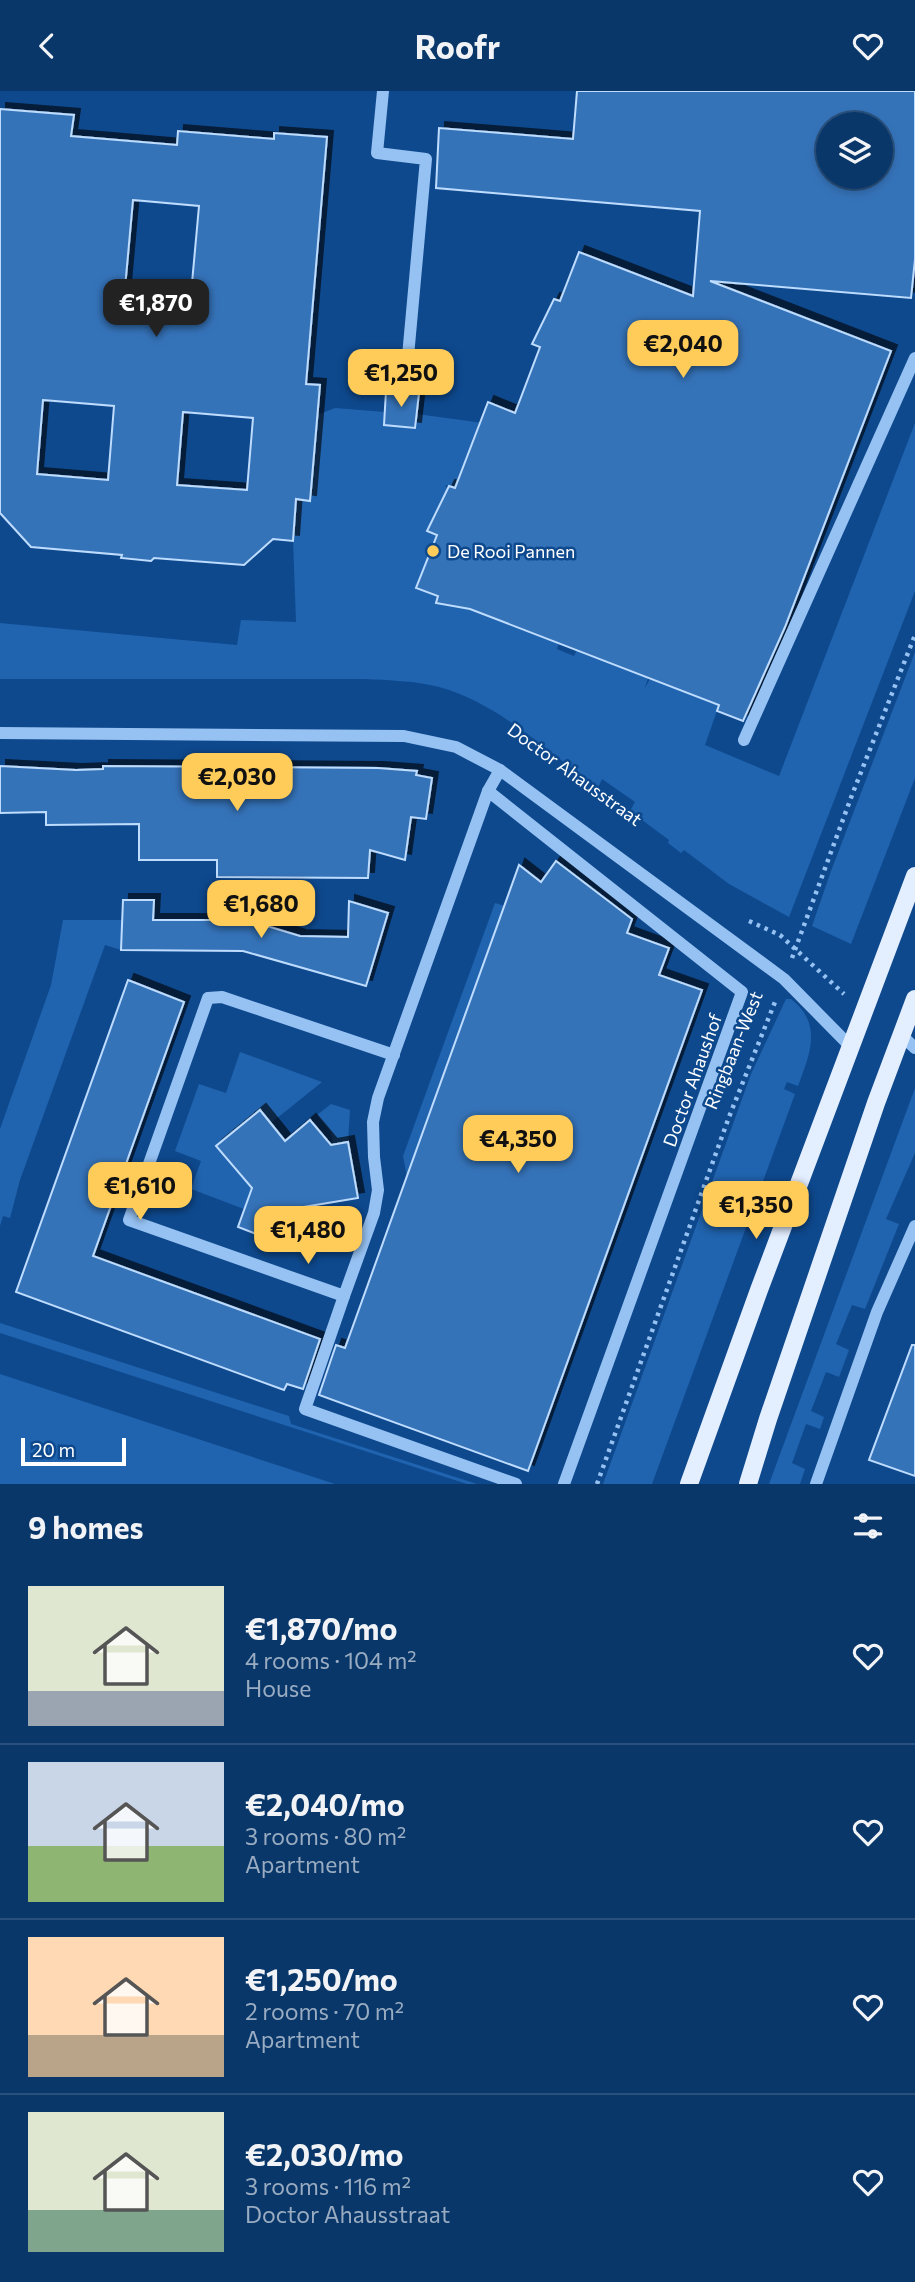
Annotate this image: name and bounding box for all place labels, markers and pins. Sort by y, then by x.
pin: €1,870 [99,279,213,339]
pin: €2,040 [626,321,740,380]
pin: €1,250 [344,349,458,409]
place label: De Rooi Pannen [447,540,575,562]
marker: De Rooi Pannen [425,543,441,559]
pin: €2,030 [180,753,294,813]
pin: €1,680 [204,881,318,940]
pin: €4,350 [461,1115,575,1175]
pin: €1,610 [83,1163,197,1222]
pin: €1,350 [699,1181,813,1241]
pin: €1,480 [251,1207,365,1266]

